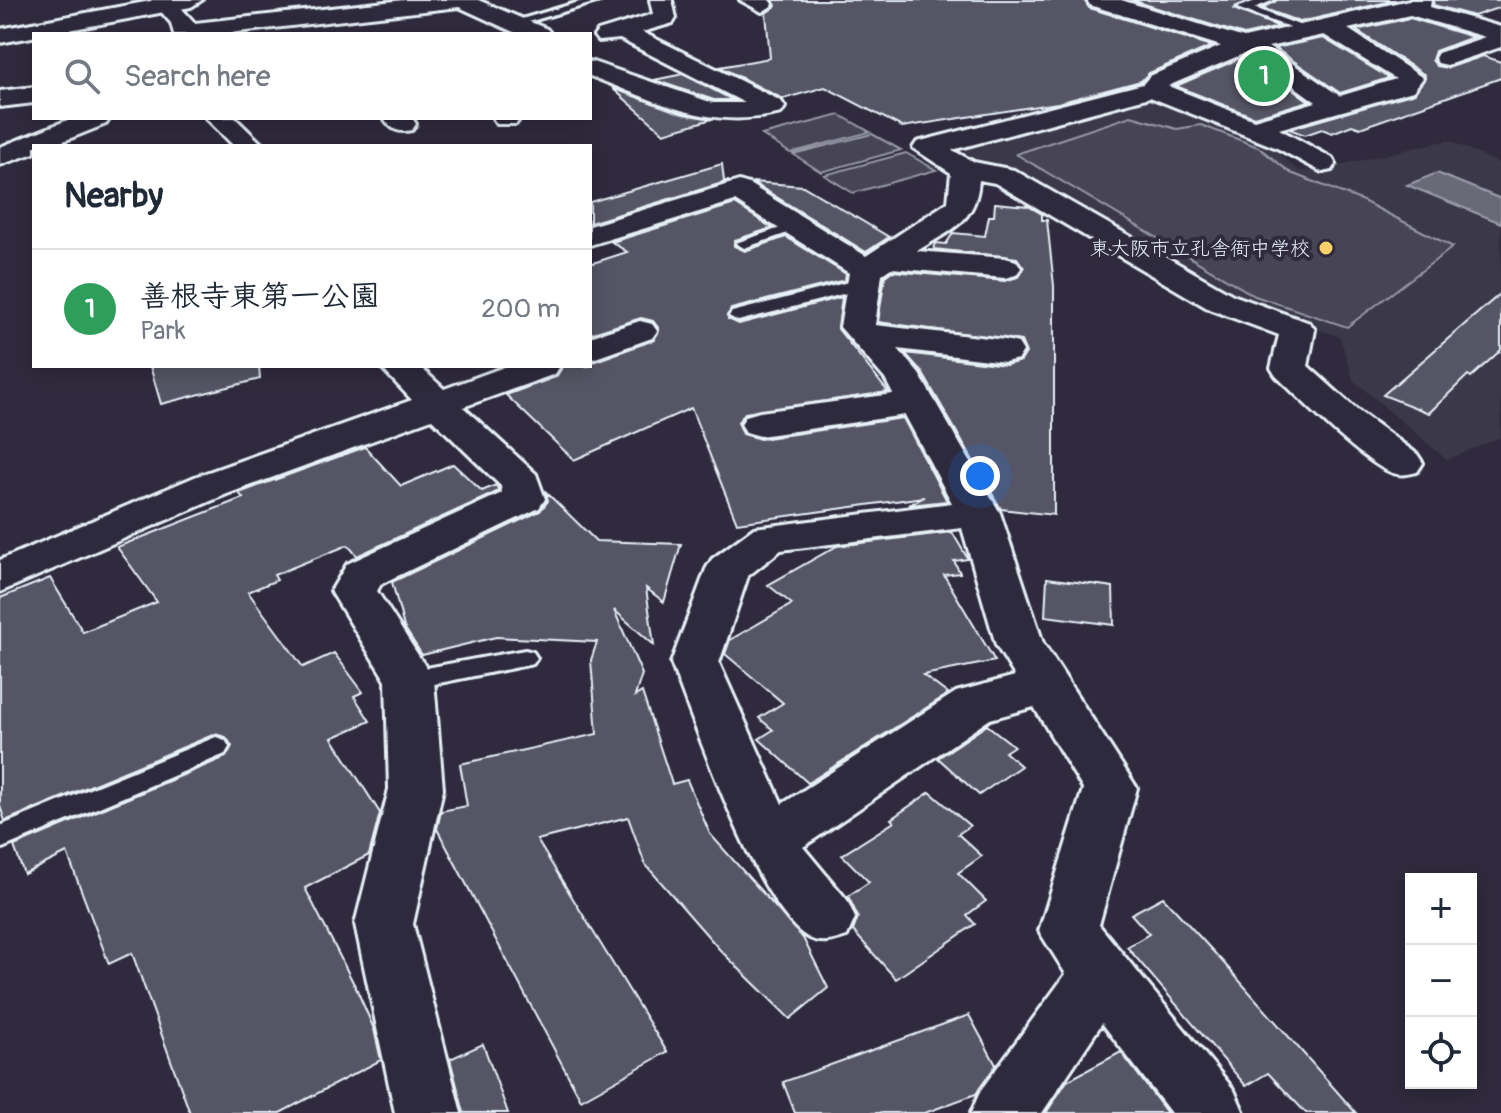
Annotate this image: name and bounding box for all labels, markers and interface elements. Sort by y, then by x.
search box [32,32,592,120]
pin: 1 [1238,46,1290,106]
icon: search [60,54,104,98]
text: Search here [124,58,271,95]
text: Nearby [64,175,163,218]
place label: 東大阪市立孔舎衙中学校 [1090,236,1310,261]
marker: 東大阪市立孔舎衙中学校 [1317,239,1335,257]
text: 善根寺東第一公園 [140,278,380,315]
text: 1 [85,293,95,325]
text: 200 m [481,293,560,325]
text: Park [140,315,186,347]
your location [960,456,1000,496]
map controls [1405,873,1477,1089]
button: + [1405,873,1477,945]
button: − [1405,945,1477,1017]
button: locate [1405,1017,1477,1089]

